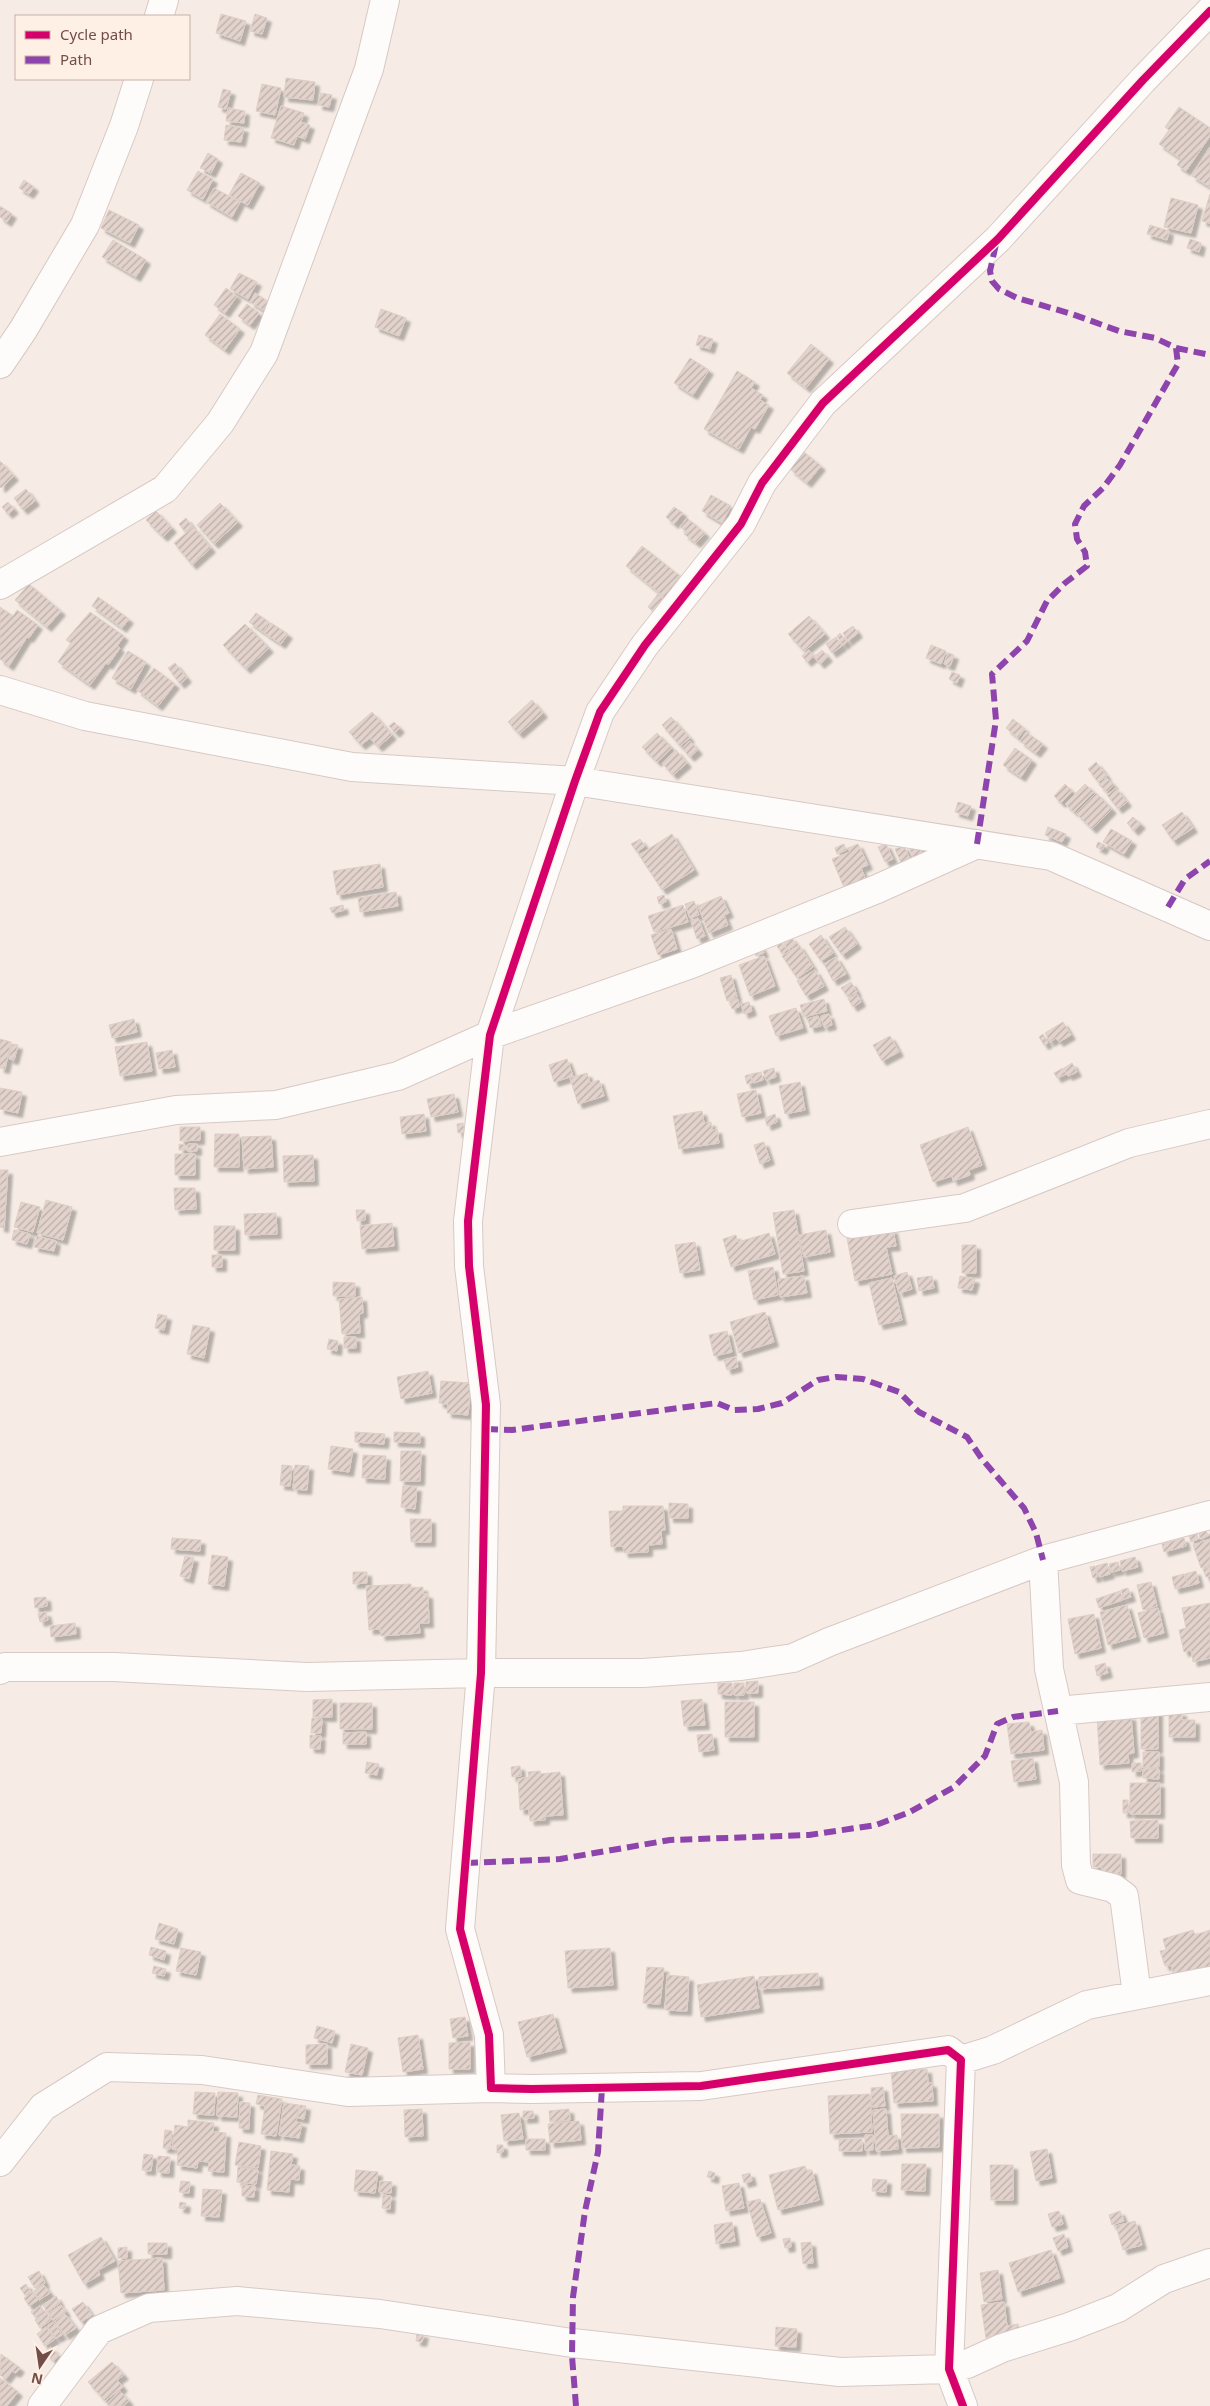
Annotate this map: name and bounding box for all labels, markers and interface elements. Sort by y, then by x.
legend [15,15,190,80]
text: Cycle path [60,24,133,44]
text: Path [60,49,92,69]
north arrow [15,2341,65,2391]
text: N [29,2369,45,2390]

